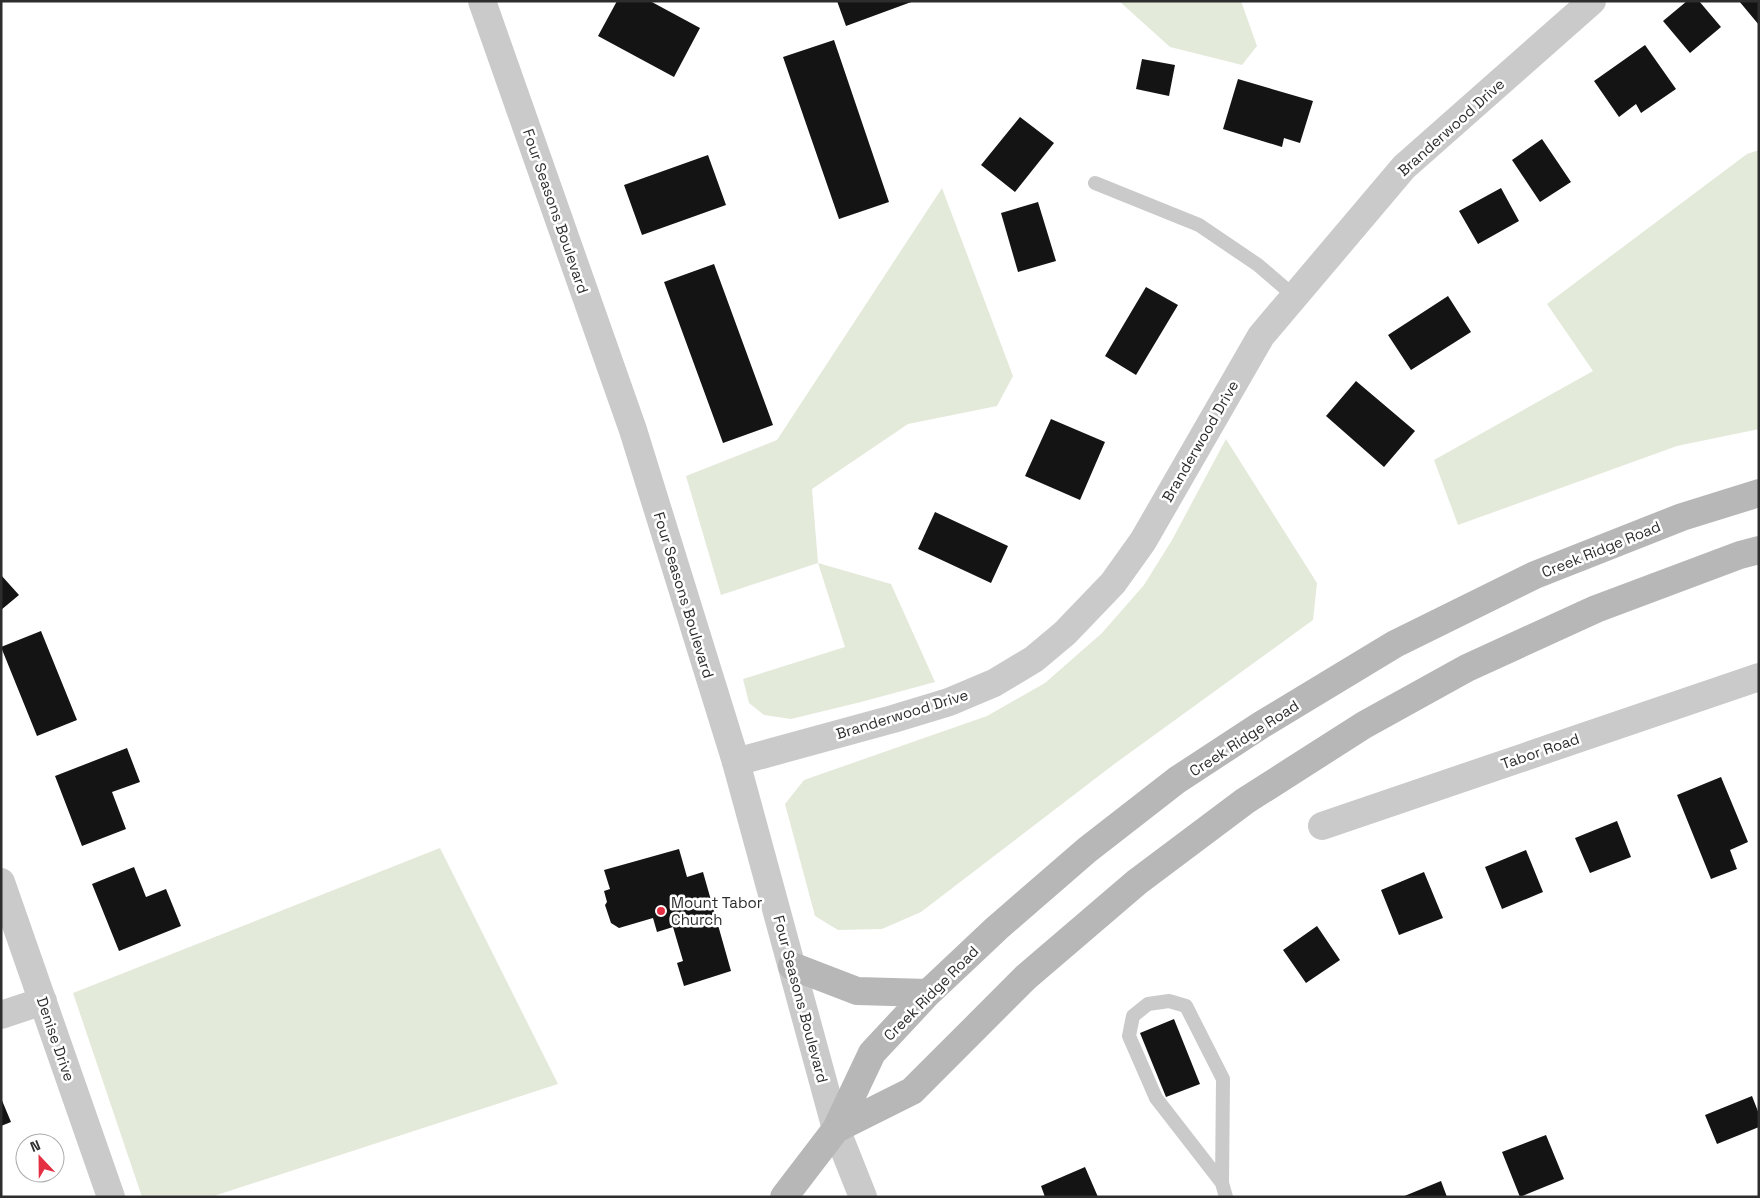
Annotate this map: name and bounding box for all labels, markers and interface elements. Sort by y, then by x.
street label: Branderwood Drive [1394,74,1508,180]
street label: Four Seasons Boulevard [519,126,593,296]
street label: Branderwood Drive [1157,377,1243,505]
street label: Four Seasons Boulevard [650,510,718,680]
street label: Creek Ridge Road [1539,516,1663,582]
street label: Branderwood Drive [834,685,970,743]
street label: Creek Ridge Road [1186,696,1302,780]
street label: Tabor Road [1498,729,1582,773]
place label: Mount Tabor Church [671,893,763,929]
marker: Mount Tabor Church [655,905,667,917]
street label: Four Seasons Boulevard [769,913,833,1085]
street label: Creek Ridge Road [879,941,983,1045]
street label: Denise Drive [33,994,79,1084]
north arrow [15,1133,65,1183]
text: N [27,1136,43,1156]

